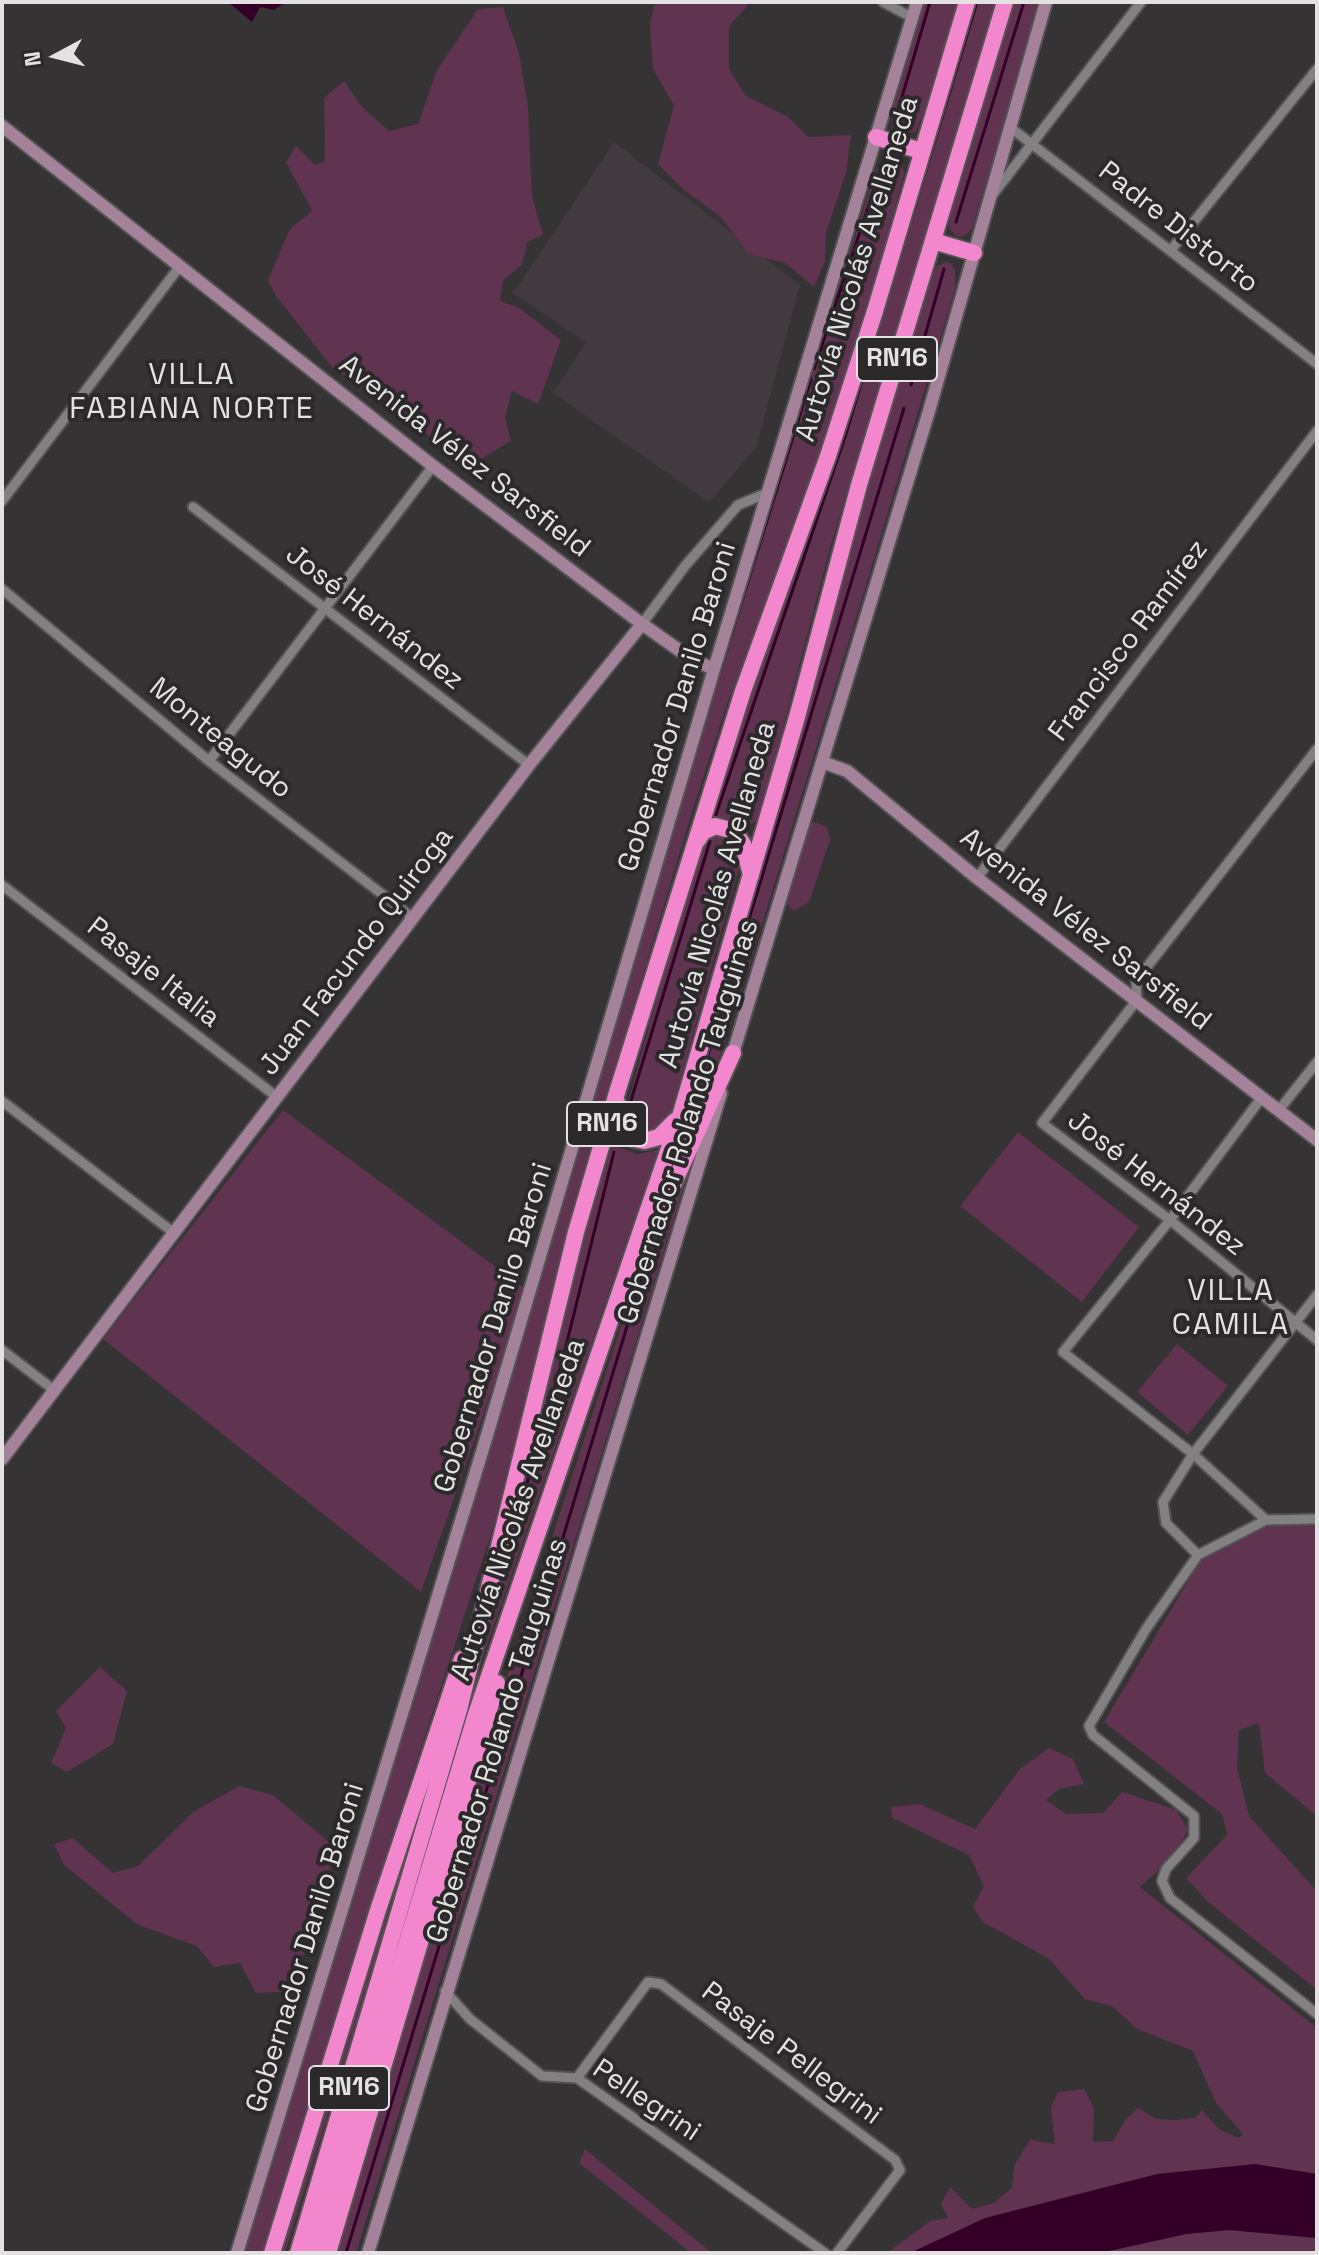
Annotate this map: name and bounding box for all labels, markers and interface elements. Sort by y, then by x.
north arrow [16,16,96,96]
text: N [17,50,47,68]
street label: Autovía Nicolás Avellaneda [789,92,927,446]
street label: Padre Distorto [1091,155,1265,301]
road number: RN16 [857,337,937,381]
street label: Avenida Vélez Sarsfield [332,349,596,565]
district label: VILLA FABIANA NORTE [69,358,315,428]
street label: Francisco Ramírez [1042,534,1216,748]
street label: José Hernández [278,538,470,698]
street label: Gobernador Danilo Baroni [612,538,744,876]
street label: Monteagudo [142,671,298,807]
street label: Autovía Nicolás Avellaneda [652,718,784,1072]
street label: Juan Facundo Quiroga [253,821,461,1083]
street label: Avenida Vélez Sarsfield [953,822,1217,1038]
street label: Pasaje Italia [80,911,226,1035]
street label: Gobernador Rolando Tauguinas [611,916,767,1328]
road number: RN16 [567,1102,647,1146]
street label: José Hernández [1060,1104,1252,1264]
street label: Gobernador Danilo Baroni [428,1159,560,1497]
district label: VILLA CAMILA [1172,1274,1290,1344]
street label: Autovía Nicolás Avellaneda [445,1335,593,1685]
street label: Gobernador Rolando Tauguinas [420,1535,576,1947]
street label: Gobernador Danilo Baroni [240,1779,372,2117]
street label: Pasaje Pellegrini [694,1975,888,2133]
street label: Pellegrini [586,2053,706,2149]
road number: RN16 [309,2066,389,2110]

